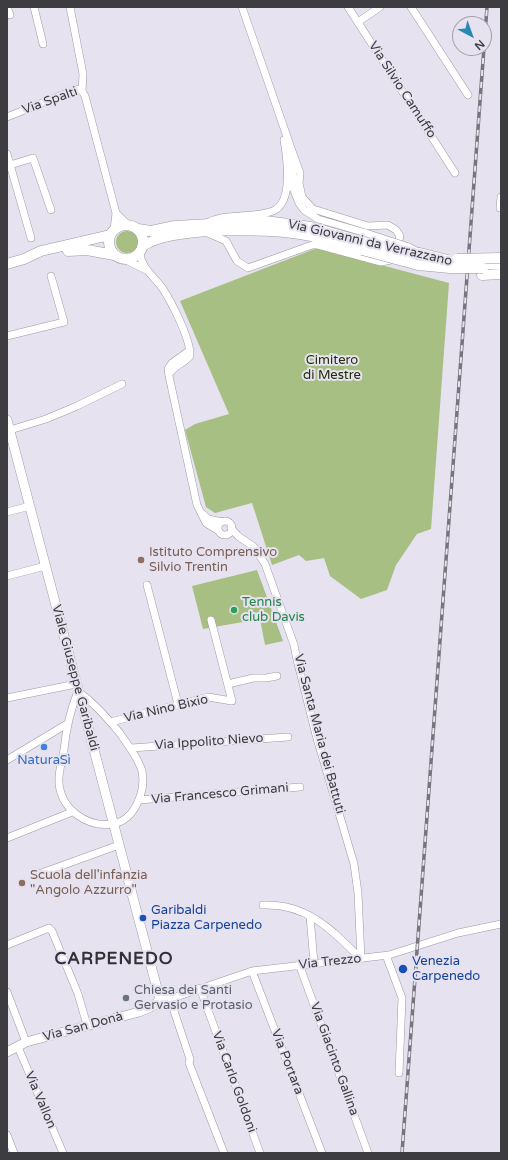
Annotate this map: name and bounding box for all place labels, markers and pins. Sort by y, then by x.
place label: Istituto Comprensivo Silvio Trentin [149,545,277,576]
marker: Istituto Comprensivo Silvio Trentin [136,555,146,565]
place label: Tennis club Davis [242,595,305,626]
marker: Tennis club Davis [229,605,239,615]
marker: NaturaSì [39,742,49,752]
place label: NaturaSì [17,753,71,769]
place label: Scuola dell'infanzia "Angolo Azzurro" [30,868,148,899]
marker: Scuola dell'infanzia "Angolo Azzurro" [17,878,27,888]
place label: Garibaldi Piazza Carpenedo [151,903,262,934]
marker: Garibaldi Piazza Carpenedo [138,913,148,923]
place label: Venezia Carpenedo [412,954,480,985]
marker: Venezia Carpenedo [397,963,409,975]
place label: Chiesa dei Santi Gervasio e Protasio [134,983,253,1014]
marker: Chiesa dei Santi Gervasio e Protasio [121,993,131,1003]

